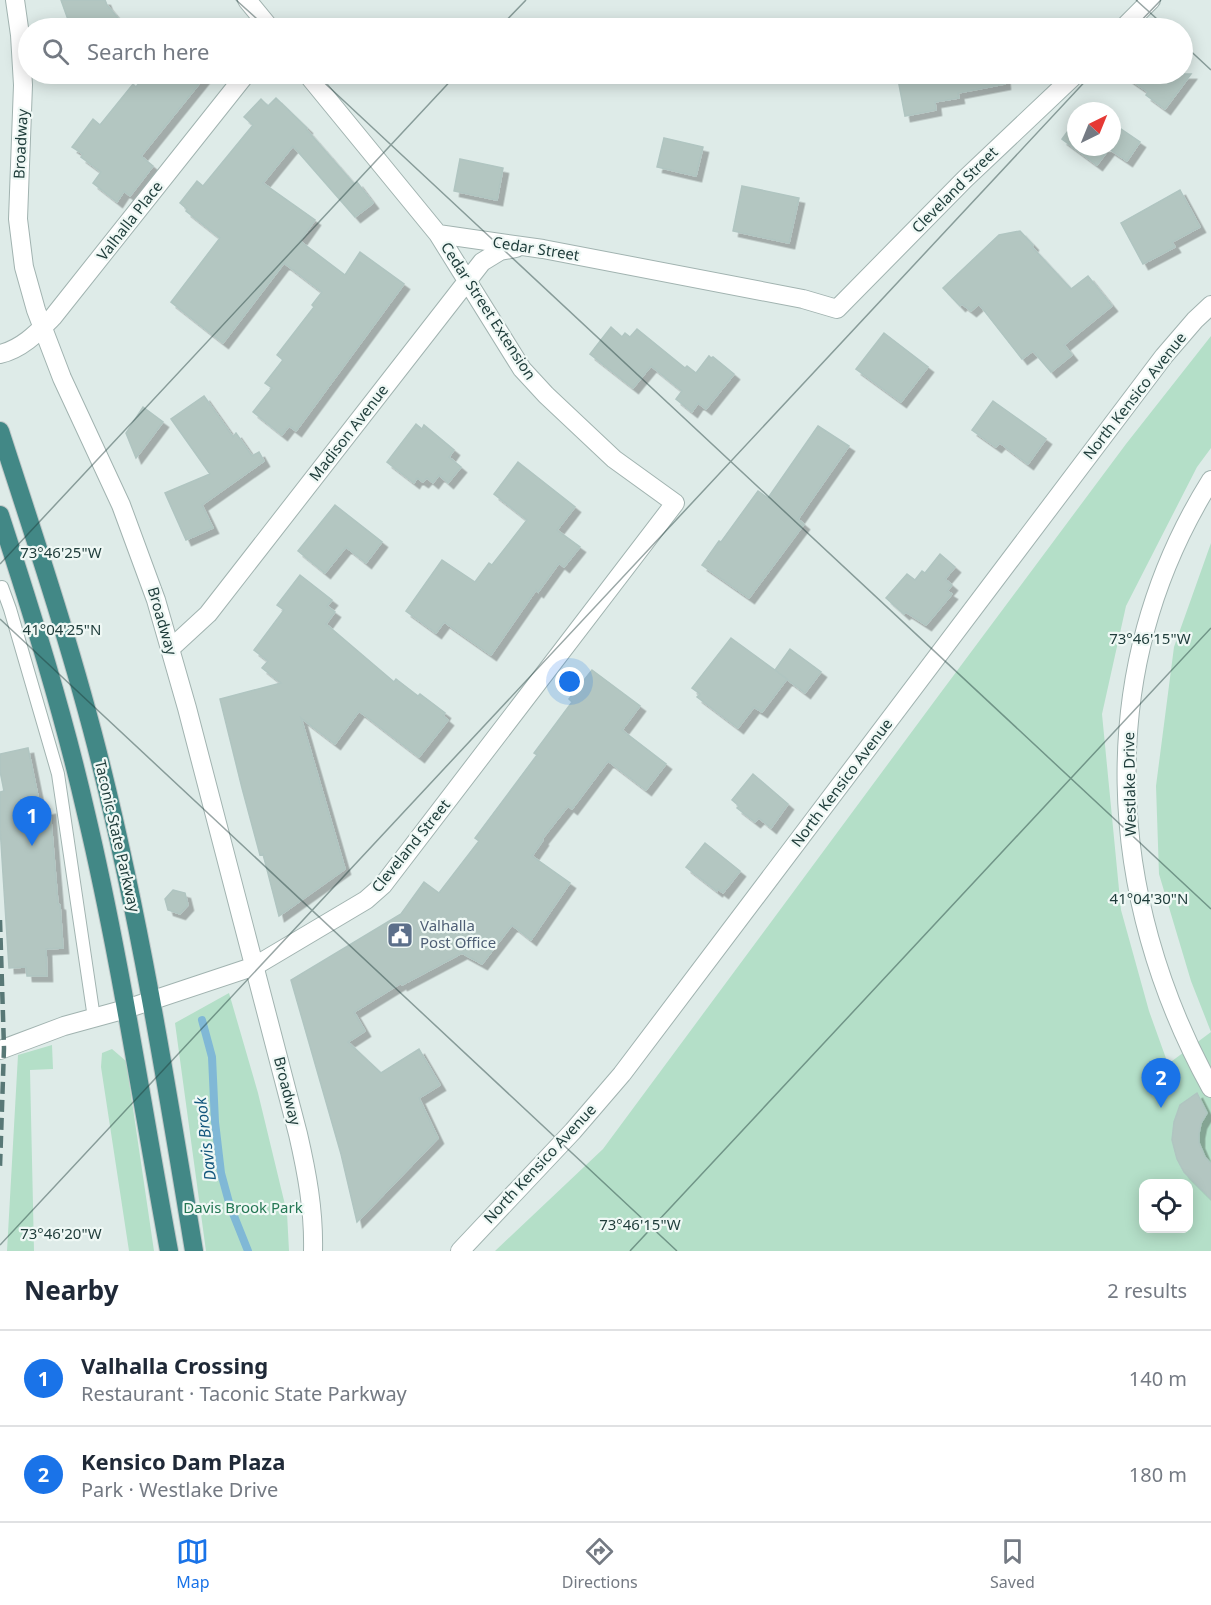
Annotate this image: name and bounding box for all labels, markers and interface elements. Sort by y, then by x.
search box [18,18,1193,84]
icon: search [39,35,72,68]
text: Search here [87,36,209,66]
north arrow [1067,102,1121,156]
street label: Broadway [8,108,32,180]
street label: Cleveland Street [907,141,1002,237]
street label: Valhalla Place [92,177,167,264]
street label: Cedar Street [491,231,582,265]
street label: Cedar Street Extension [437,238,541,383]
street label: North Kensico Avenue [1078,328,1190,463]
street label: Madison Avenue [304,380,392,485]
text: 73°46'25"W [20,542,102,562]
street label: Broadway [144,584,182,658]
text: 41°04'25"N [23,619,101,639]
text: 73°46'15"W [1109,628,1191,648]
your location [555,667,584,696]
street label: North Kensico Avenue [786,714,896,851]
street label: Westlake Drive [1118,732,1140,836]
street label: Taconic State Parkway [91,758,145,914]
street label: Cleveland Street [367,794,454,896]
pin: 1 [12,796,51,846]
text: 41°04'30"N [1110,888,1188,908]
place label: Valhalla Post Office [420,915,496,952]
public building icon: Valhalla Post Office [385,920,415,950]
street label: Broadway [270,1054,306,1128]
pin: 2 [1142,1058,1180,1108]
water label: Davis Brook [189,1095,221,1182]
street label: North Kensico Avenue [479,1099,600,1227]
map controls [1139,1179,1193,1233]
button: locate [1139,1179,1193,1233]
park label: Davis Brook Park [183,1197,303,1217]
text: 73°46'15"W [599,1214,681,1234]
text: 73°46'20"W [20,1223,102,1243]
text: Nearby [24,1272,119,1308]
text: 2 results [1107,1277,1187,1304]
text: Valhalla Crossing [81,1350,268,1380]
text: 1 [38,1365,49,1392]
text: 140 m [1129,1365,1187,1392]
text: Restaurant · Taconic State Parkway [81,1380,407,1407]
text: Kensico Dam Plaza [81,1446,285,1476]
text: 2 [38,1461,49,1488]
text: 180 m [1129,1461,1187,1488]
text: Park · Westlake Drive [81,1476,278,1503]
tab: Map [176,1535,209,1593]
tab: Directions [562,1535,638,1593]
tab: Saved [990,1535,1035,1593]

